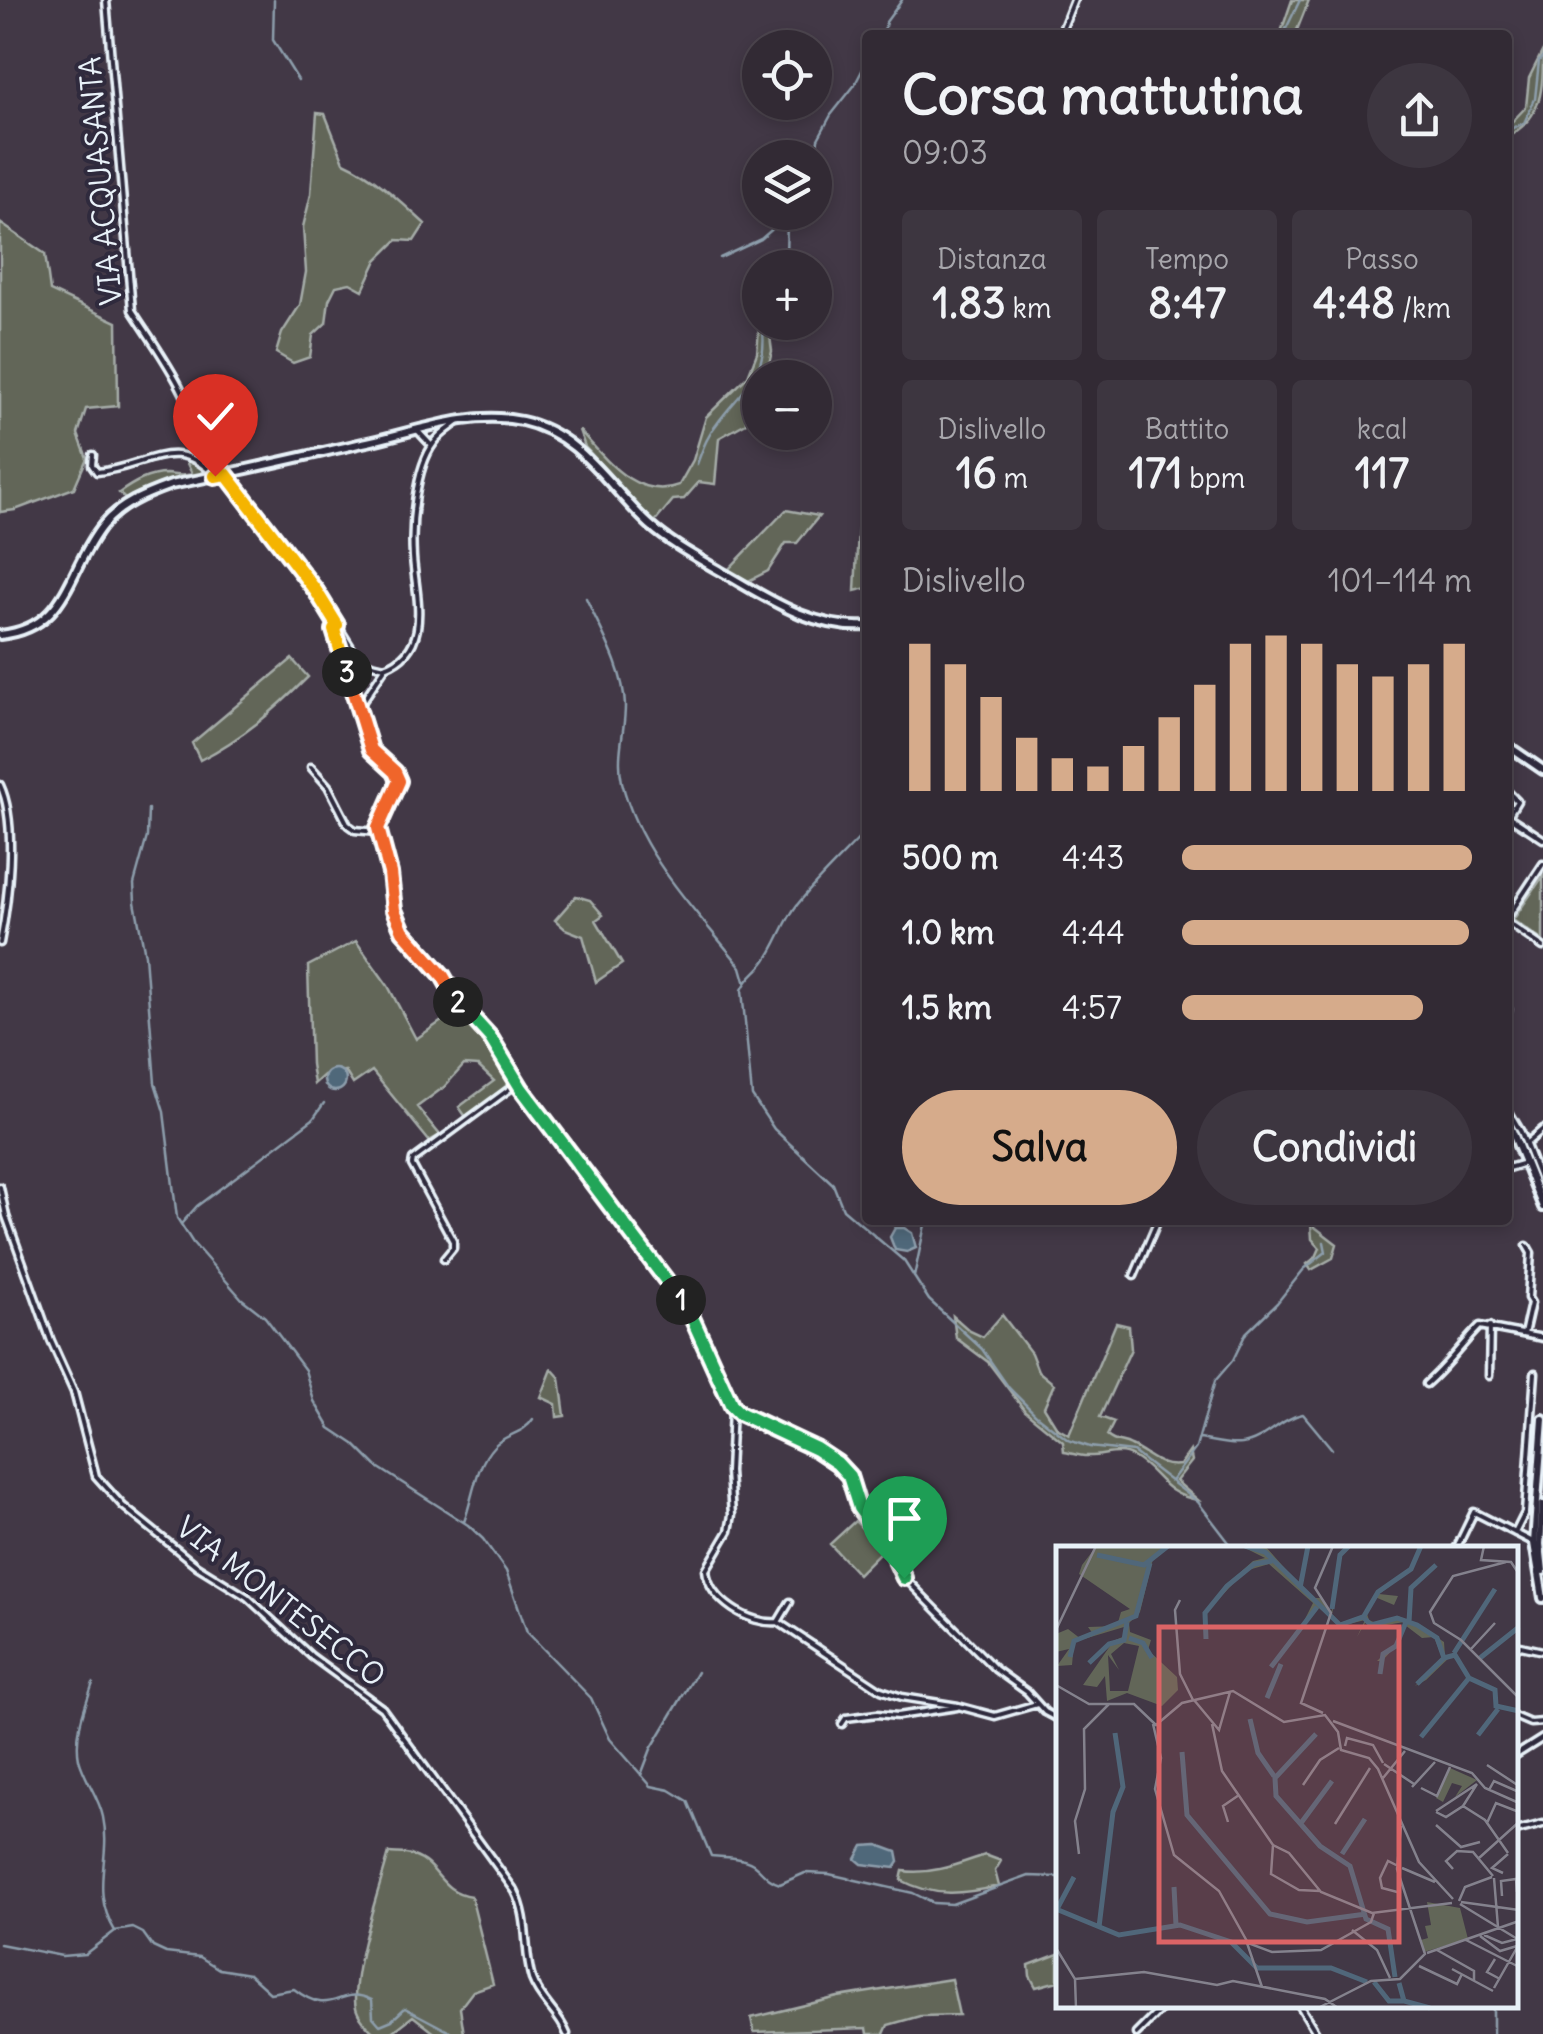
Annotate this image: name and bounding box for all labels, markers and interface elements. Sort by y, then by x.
map controls [742,30,832,450]
button: locate [742,30,832,120]
street label: VIA ACQUASANTA [70,55,130,307]
text: Corsa mattutina [902,60,1303,129]
button: share [1367,63,1472,168]
text: 09:03 [902,132,988,173]
button: layers [742,140,832,230]
text: Distanza [937,241,1047,277]
text: Tempo [1145,241,1229,277]
text: Passo [1345,241,1419,277]
button: + [742,250,832,340]
text: 1.83 [933,277,1006,329]
text: 8:47 [1148,277,1226,329]
text: 4:48 [1313,277,1395,329]
text: km [1006,290,1051,326]
text: /km [1395,290,1451,326]
button: − [742,360,832,450]
pin [173,374,258,477]
icon: check [188,389,243,444]
text: Dislivello [938,411,1046,447]
text: Battito [1145,411,1229,447]
text: kcal [1357,411,1407,447]
text: 16 [956,447,997,499]
text: 171 [1129,447,1183,499]
text: 117 [1355,447,1409,499]
text: m [997,460,1028,496]
text: bpm [1183,460,1245,496]
text: Dislivello [902,560,1026,601]
text: 101–114 m [1328,560,1472,601]
pin: 3 [322,647,372,697]
text: 3 [339,654,355,690]
text: 500 m [902,837,998,878]
text: 4:43 [1062,837,1124,878]
text: 1.0 km [902,912,994,953]
text: 4:44 [1062,912,1125,953]
pin: 2 [433,977,483,1027]
text: 2 [450,984,466,1020]
text: 1.5 km [902,987,992,1028]
text: 4:57 [1062,987,1122,1028]
button: Salva [902,1090,1177,1205]
button: Condividi [1197,1090,1472,1205]
pin: 1 [656,1275,706,1325]
text: 1 [675,1282,687,1318]
pin [862,1476,947,1579]
icon: arrive [877,1491,932,1546]
street label: VIA MONTESECCO [169,1508,393,1694]
inset map [1056,1546,1518,2009]

